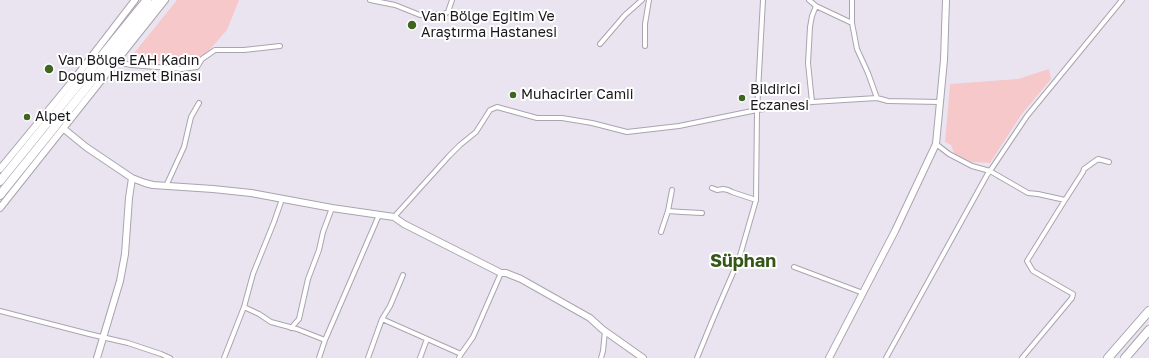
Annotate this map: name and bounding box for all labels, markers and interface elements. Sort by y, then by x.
place label: Van Bölge Eğitim Ve Araştırma Hastanesi [421,9,557,42]
marker: Van Bölge Eğitim Ve Araştırma Hastanesi [406,19,418,31]
place label: Van Bölge EAH Kadın Doğum Hizmet Binası [58,53,201,86]
marker: Van Bölge EAH Kadın Doğum Hizmet Binası [43,63,55,75]
place label: Bildirici Eczanesi [750,82,809,114]
place label: Muhacirler Camii [521,87,634,103]
marker: Muhacirler Camii [508,90,518,100]
marker: Bildirici Eczanesi [737,93,747,103]
place label: Alpet [35,109,71,125]
marker: Alpet [22,112,32,122]
district label: Süphan [710,250,776,272]

